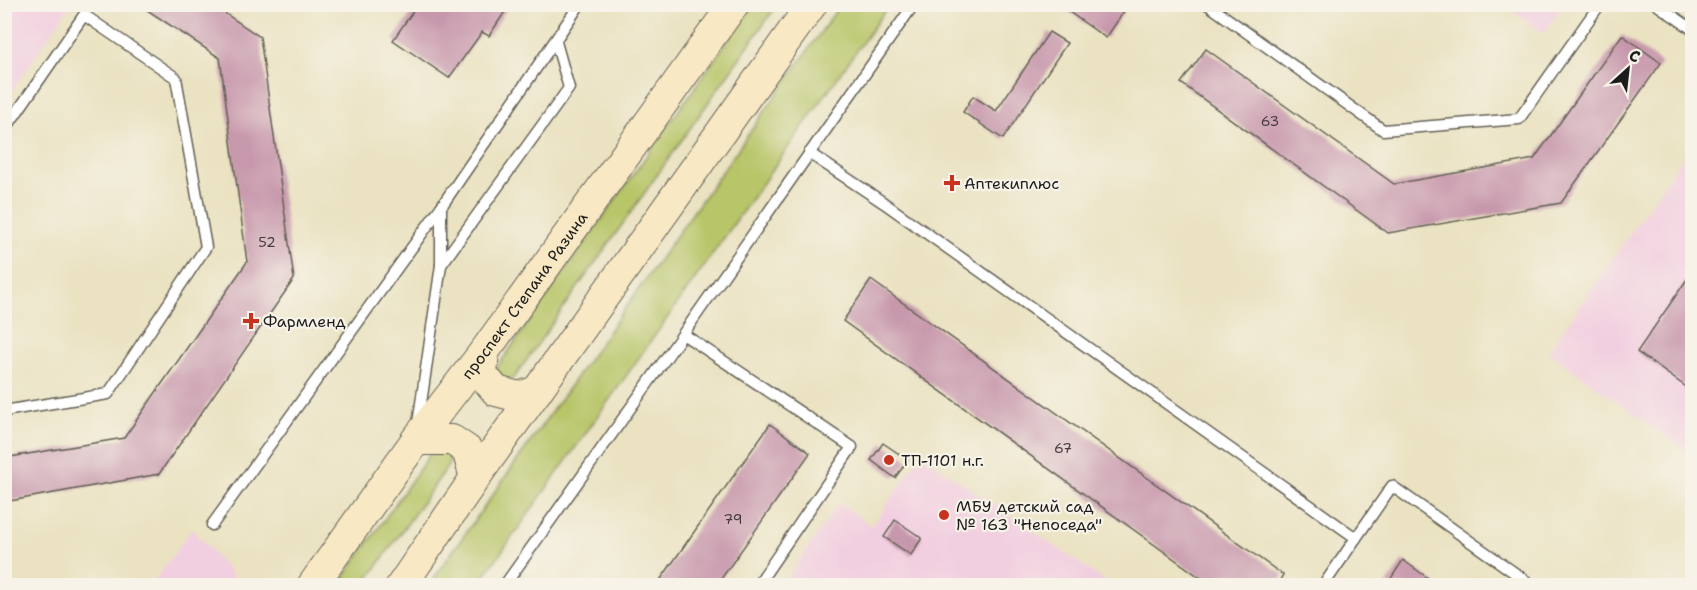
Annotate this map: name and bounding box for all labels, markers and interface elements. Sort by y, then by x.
north arrow [1598,39,1658,99]
text: С [1625,44,1644,68]
house number: 63 [1261,112,1279,130]
place label: Аптекиплюс [964,173,1059,194]
marker: Аптекиплюс [945,176,959,190]
street label: проспект Степана Разина [457,207,592,383]
house number: 52 [258,233,276,251]
place label: Фармленд [263,311,346,332]
marker: Фармленд [244,314,258,328]
house number: 67 [1054,439,1072,457]
place label: ТП-1101 н.г. [901,450,984,471]
marker: ТП-1101 н.г. [882,453,896,467]
place label: МБУ детский сад № 163 "Непоседа" [956,496,1102,535]
marker: МБУ детский сад № 163 "Непоседа" [937,508,951,522]
house number: 79 [723,510,743,528]

